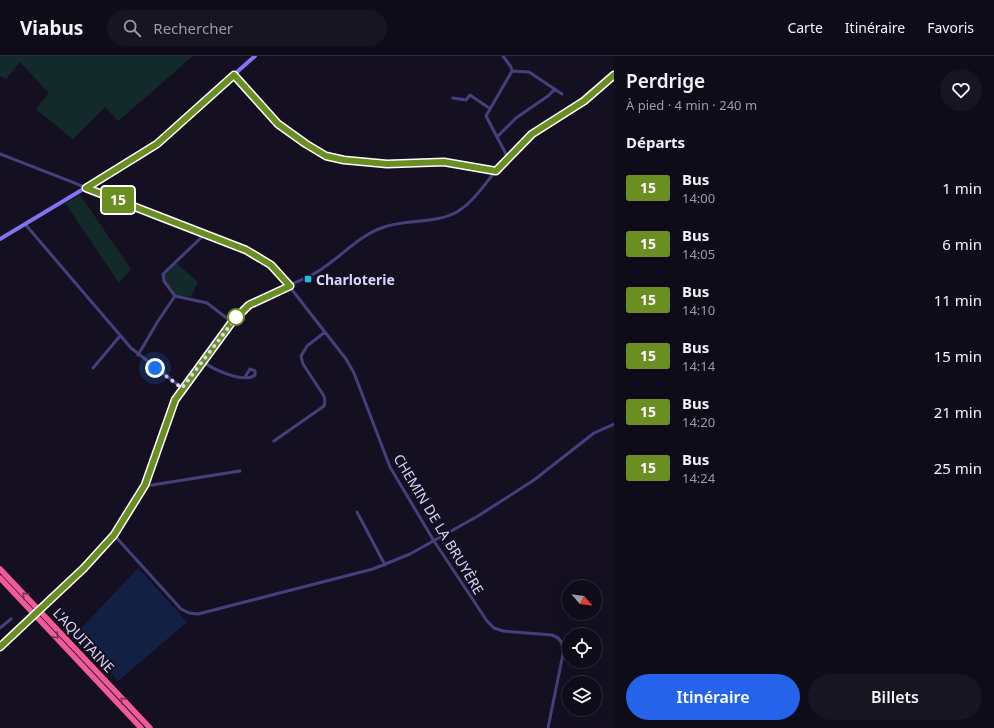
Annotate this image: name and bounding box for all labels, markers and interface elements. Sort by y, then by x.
search box [107,10,387,46]
text: Viabus [20,15,83,41]
icon: search [121,17,143,39]
text: Rechercher [153,18,233,38]
text: Carte [787,18,823,37]
text: Itinéraire [845,18,905,37]
text: Favoris [927,18,974,37]
text: Perdrige [626,68,705,94]
button: heart [940,69,982,111]
text: À pied · 4 min · 240 m [626,96,757,114]
text: Départs [626,132,685,152]
text: Bus [682,169,709,189]
text: 15 [640,178,656,197]
text: 1 min [942,178,982,198]
line badge: 15 [100,187,136,213]
text: 14:00 [682,189,715,207]
text: 15 [110,190,126,209]
text: Bus [682,225,709,245]
text: 15 [640,234,656,253]
text: 6 min [942,234,982,254]
text: 14:05 [682,245,715,263]
place label: Charloterie [316,270,395,289]
marker: Charloterie [303,274,313,284]
text: Bus [682,281,709,301]
text: 15 [640,290,656,309]
text: 11 min [934,290,982,310]
text: 14:10 [682,301,715,319]
unlabelled marker [227,308,245,326]
text: Bus [682,337,709,357]
text: 15 [640,346,656,365]
text: 15 min [934,346,982,366]
text: 14:14 [682,357,715,375]
your location [145,358,165,378]
text: Bus [682,393,709,413]
text: 15 [640,402,656,421]
text: 21 min [934,402,982,422]
text: 14:20 [682,413,715,431]
text: Bus [682,449,709,469]
street label: CHEMIN DE LA BRUYÈRE [390,450,488,598]
text: 15 [640,458,656,477]
text: 25 min [934,458,982,478]
text: 14:24 [682,469,715,487]
north arrow [562,580,602,620]
map controls [562,580,602,716]
one-way arrow [22,592,29,600]
street label: L'AQUITAINE [49,604,119,676]
button: locate [562,628,602,668]
one-way arrow [51,632,58,639]
button: Itinéraire [626,674,800,720]
button: Billets [808,674,982,720]
button: layers [562,676,602,716]
one-way arrow [121,697,128,704]

